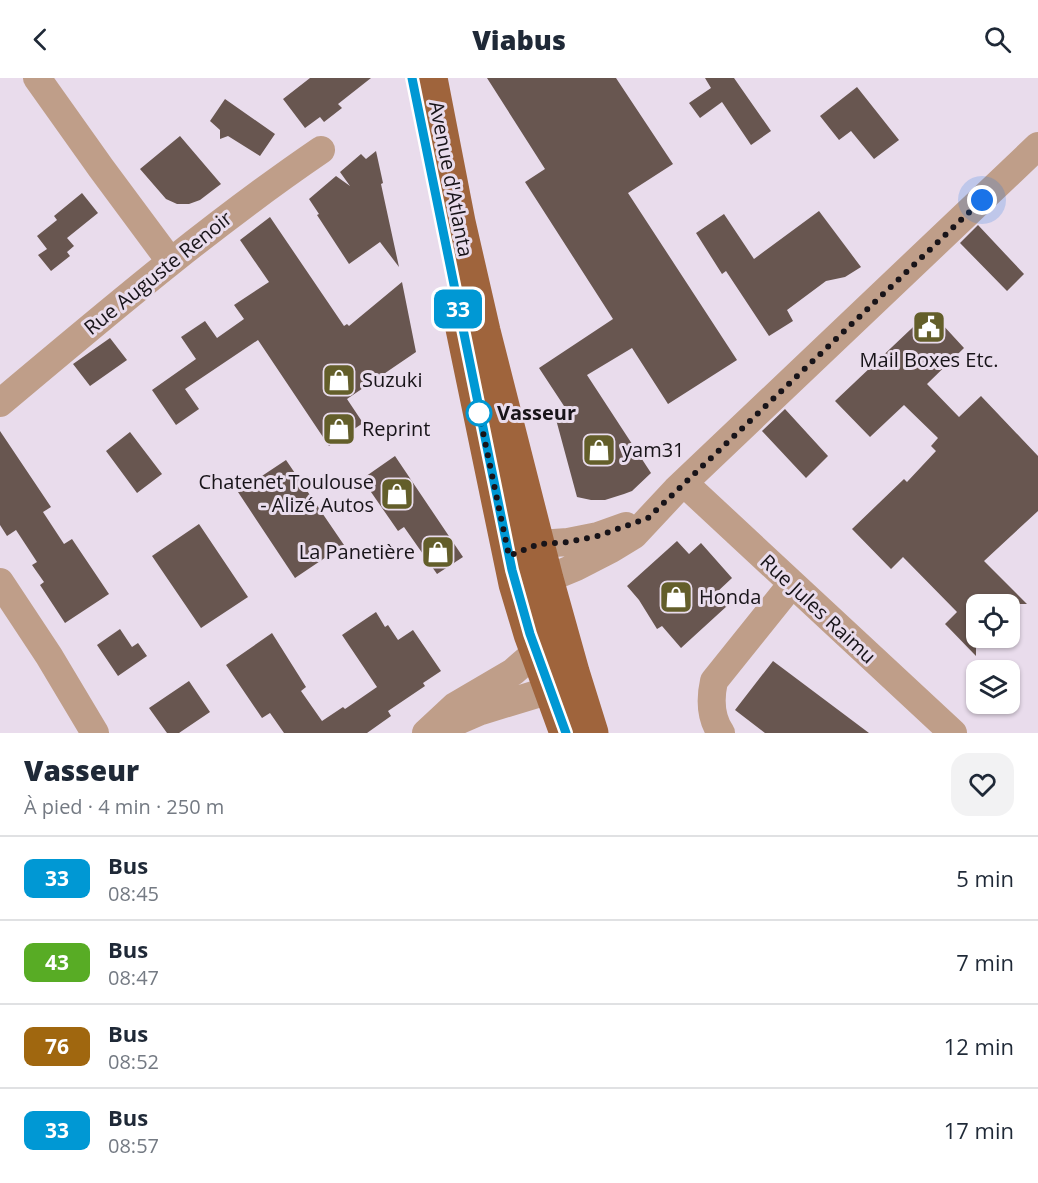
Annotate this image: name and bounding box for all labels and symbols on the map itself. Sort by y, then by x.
street label: Avenue d'Atlanta [423,99,480,259]
your location [967,185,997,215]
street label: Rue Auguste Renoir [78,204,237,341]
line badge: 33 [431,290,485,328]
public building icon: Mail Boxes Etc. [911,309,947,345]
place label: Mail Boxes Etc. [860,346,998,373]
shop icon: Suzuki [321,362,357,398]
place label: Suzuki [362,366,422,393]
place label: Vasseur [497,399,576,426]
marker: Vasseur [466,400,492,426]
shop icon: Reprint [321,411,357,447]
place label: Reprint [362,415,430,442]
shop icon: yam31 [581,432,617,468]
place label: yam31 [622,436,685,463]
place label: Chatenet Toulouse - Alizé Autos [198,468,374,518]
shop icon: Chatenet Toulouse - Alizé Autos [379,476,415,512]
shop icon: La Panetière [420,534,456,570]
place label: La Panetière [299,538,415,565]
street label: Rue Jules Raimu [755,548,882,669]
shop icon: Honda [658,579,694,615]
place label: Honda [699,583,761,610]

